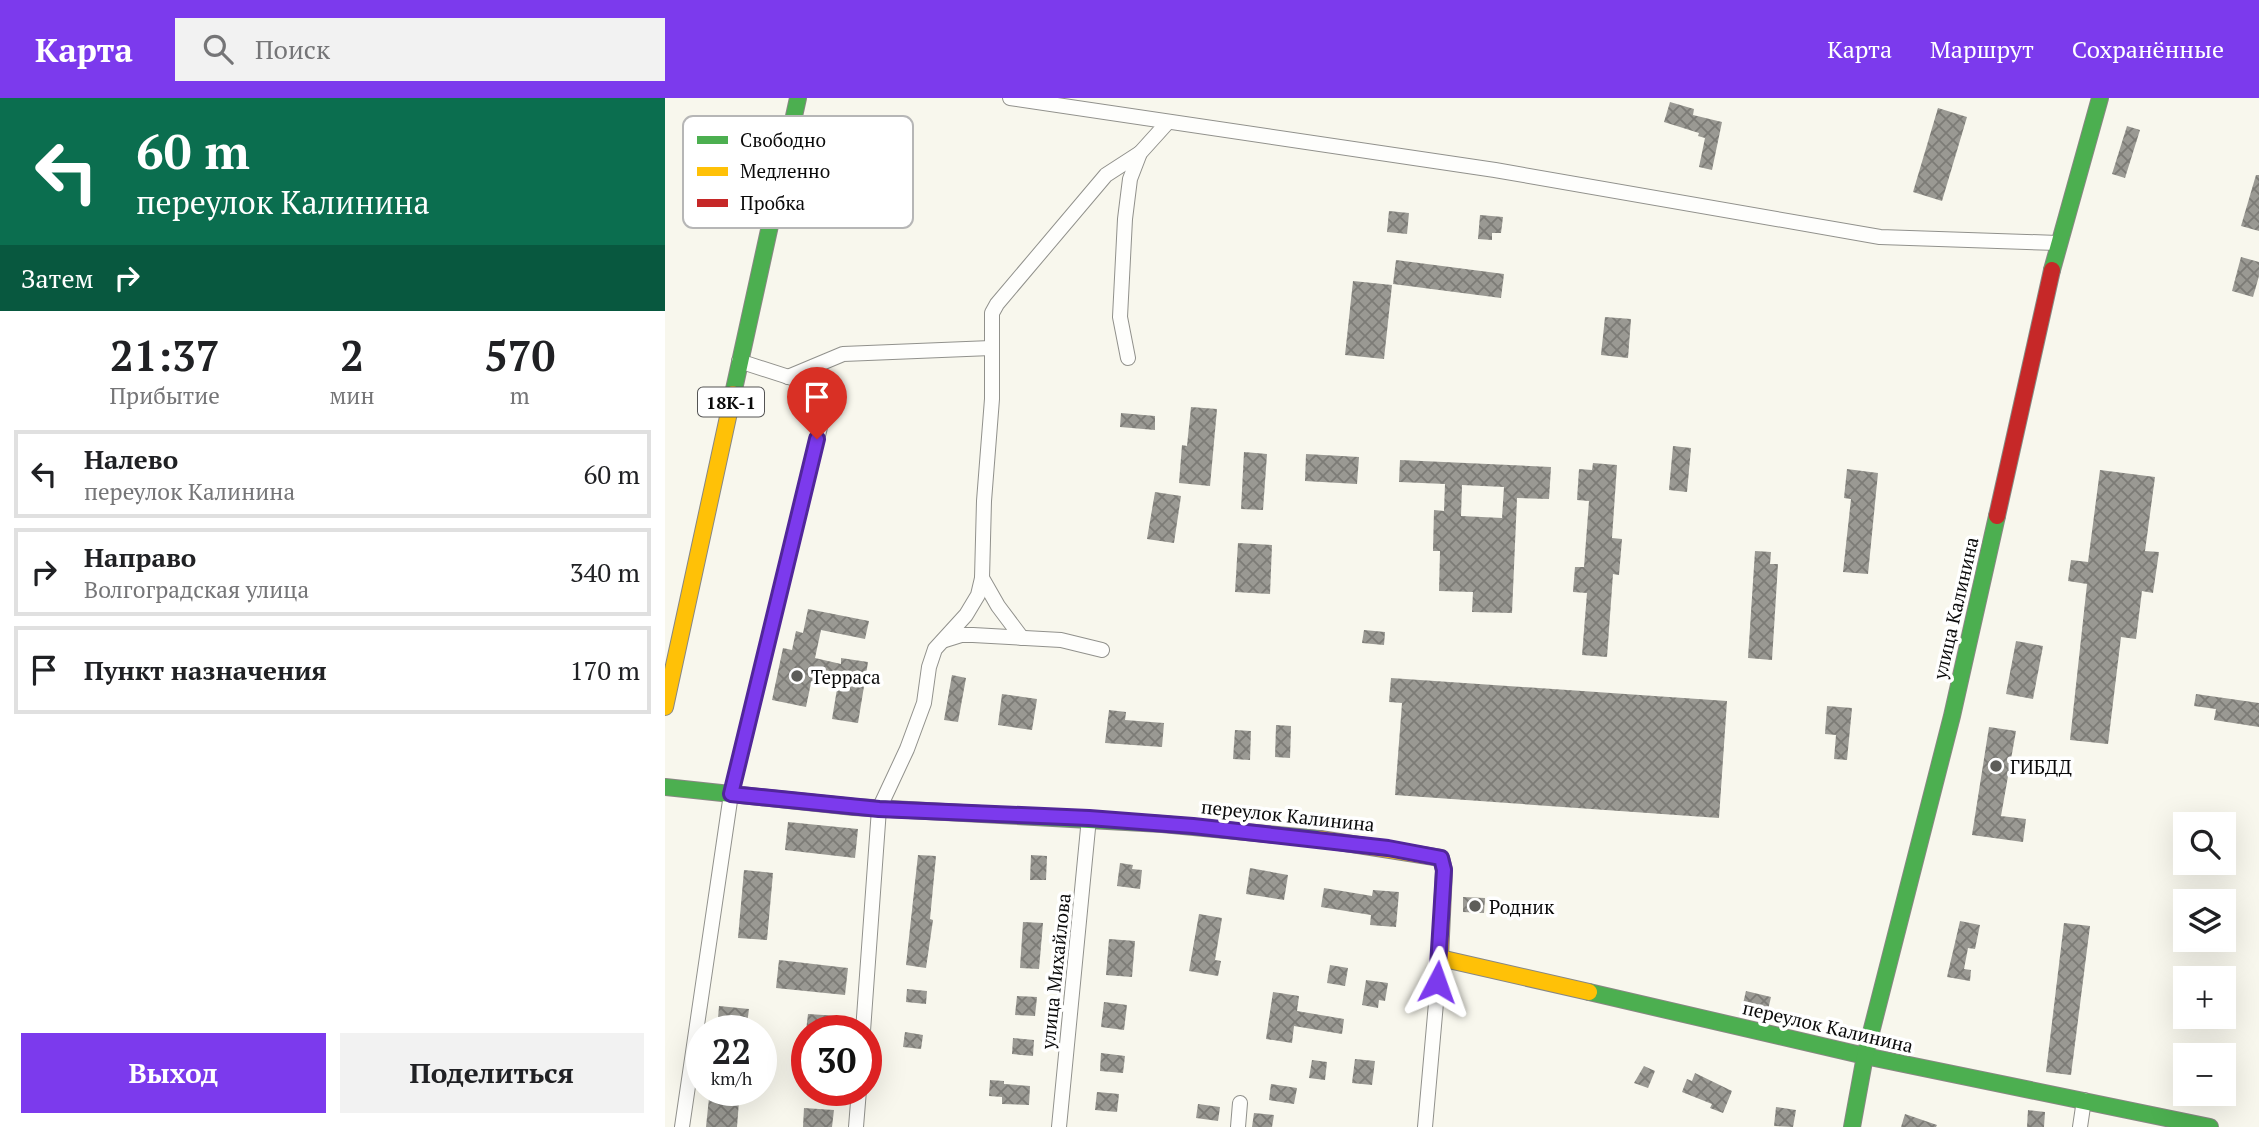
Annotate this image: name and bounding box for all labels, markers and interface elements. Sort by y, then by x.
search box [175,18,665,81]
text: Карта [35,28,133,71]
icon: search [199,30,237,68]
text: Поиск [255,32,330,66]
text: Карта [1827,33,1892,65]
text: Маршрут [1930,33,2034,65]
text: Сохранённые [2072,33,2224,65]
legend [683,116,913,228]
text: 60 m [136,118,250,183]
icon: left [21,126,112,217]
text: Свободно [740,127,826,152]
text: Медленно [740,158,830,183]
text: переулок Калинина [136,181,430,223]
text: Пробка [740,190,805,215]
icon: right [108,259,146,297]
text: Затем [21,261,94,295]
text: 21:37 [110,327,219,383]
text: 2 [340,327,364,383]
text: 570 [484,327,555,383]
pin [787,367,847,439]
icon: arrive [798,378,836,416]
text: Прибытие [110,380,220,411]
text: мин [329,380,375,411]
text: m [510,380,530,411]
road number: 18К-1 [698,388,764,416]
text: Налево [84,442,178,476]
icon: left [25,455,63,493]
text: 60 m [584,457,640,491]
text: переулок Калинина [84,476,295,507]
street label: улица Калинина [1926,534,1984,683]
text: Направо [84,540,196,574]
icon: right [25,553,63,591]
text: 340 m [570,555,640,589]
text: Волгоградская улица [84,574,309,605]
icon: arrive [25,651,63,689]
text: Пункт назначения [84,653,327,687]
text: 170 m [570,653,640,687]
place label: Терраса [811,664,881,689]
marker: Терраса [789,668,805,684]
place label: ГИБДД [2010,754,2072,779]
marker: ГИБДД [1988,758,2004,774]
street label: переулок Калинина [1200,793,1376,837]
map controls [2173,812,2236,1106]
button: search [2173,812,2236,875]
button: layers [2173,889,2236,952]
street label: улица Михайлова [1034,891,1076,1051]
place label: Родник [1489,894,1555,919]
marker: Родник [1467,898,1483,914]
position arrow [1400,945,1474,1019]
button: + [2173,966,2236,1029]
street label: переулок Калинина [1740,994,1916,1058]
speed limit sign: 30 [791,1015,882,1106]
text: 22 [712,1028,751,1074]
button: Выход [21,1033,326,1113]
button: Поделиться [340,1033,644,1113]
button: − [2173,1043,2236,1106]
text: km/h [711,1066,752,1090]

